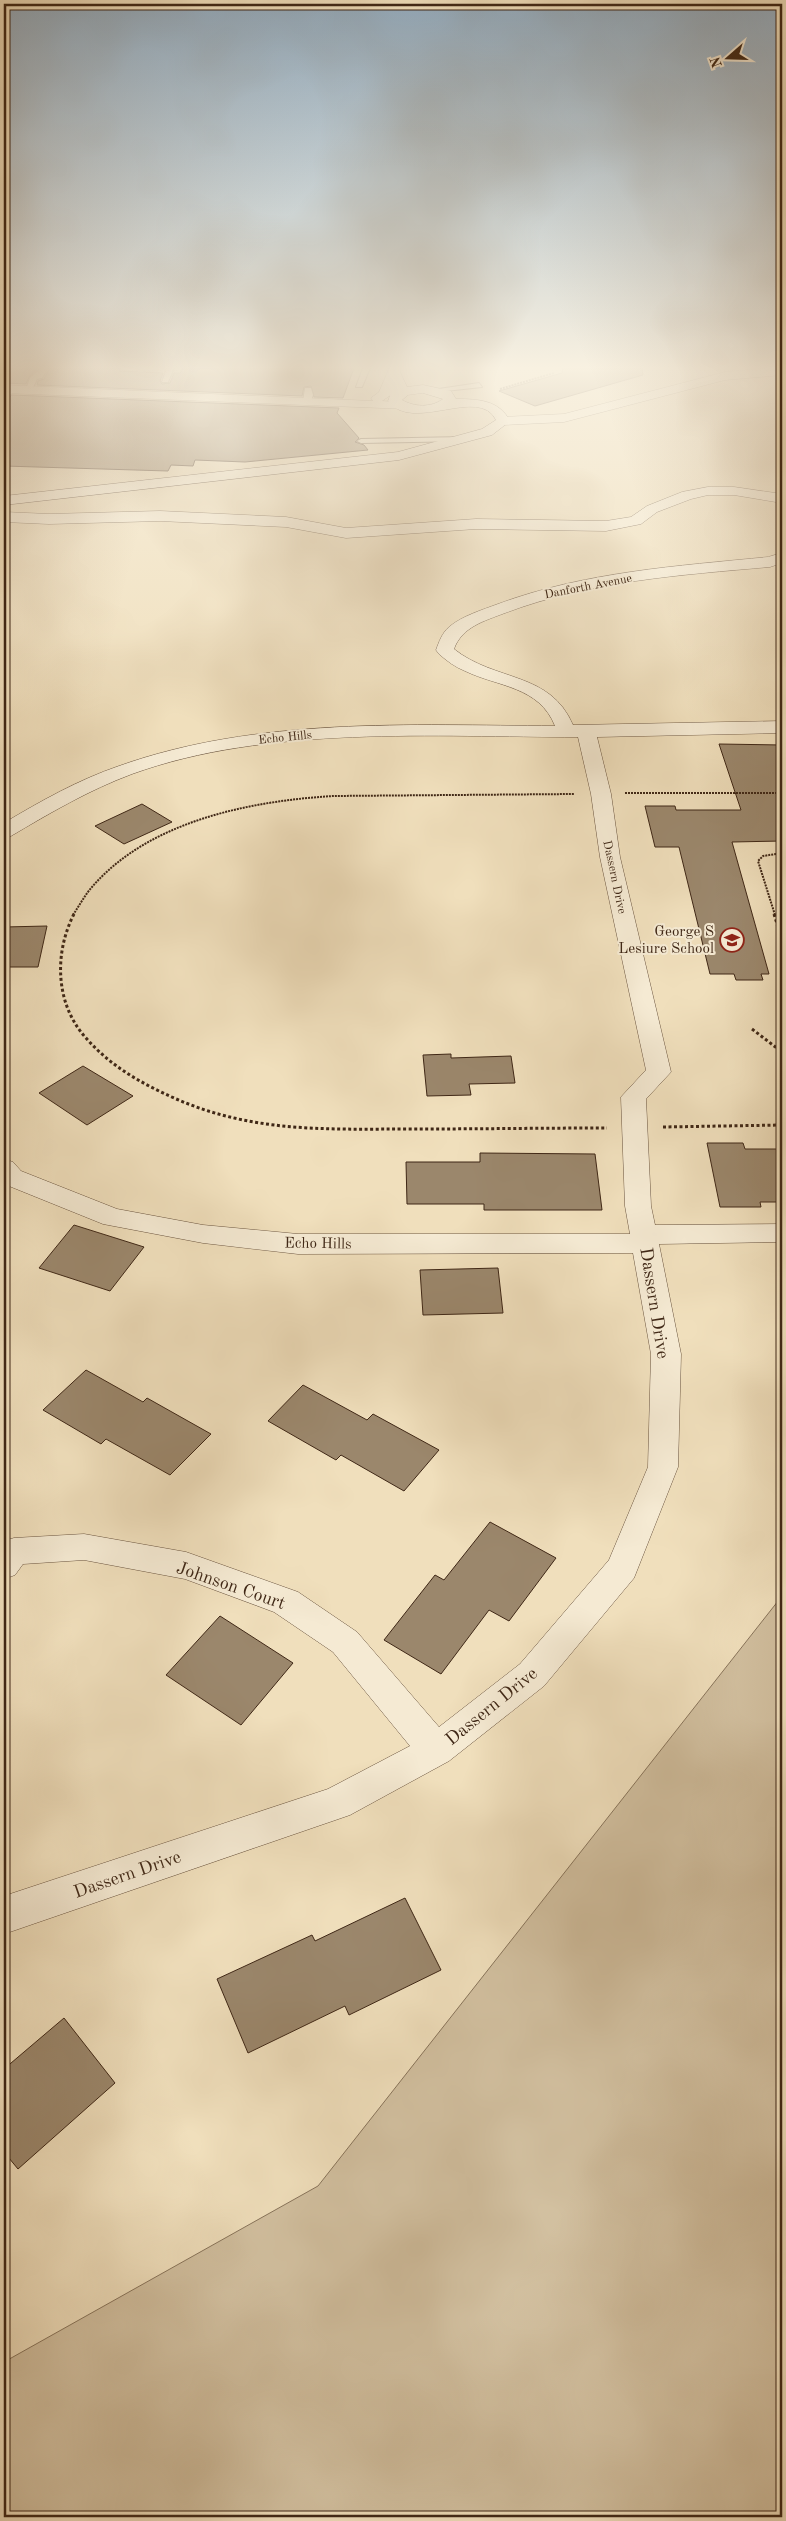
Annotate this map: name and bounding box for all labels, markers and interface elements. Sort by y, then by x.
north arrow [704,32,754,82]
text: N [708,54,725,70]
street label: Danforth Avenue [543,573,633,601]
street label: Echo Hills [258,729,312,747]
street label: Dassern Drive [600,839,628,916]
place label: George S Lesiure School [618,925,714,957]
school or university icon: George S Lesiure School [719,927,745,953]
street label: Echo Hills [284,1236,352,1253]
street label: Dassern Drive [636,1246,672,1360]
street label: Johnson Court [174,1559,287,1613]
street label: Dassern Drive [442,1664,541,1749]
street label: Dassern Drive [71,1848,183,1902]

